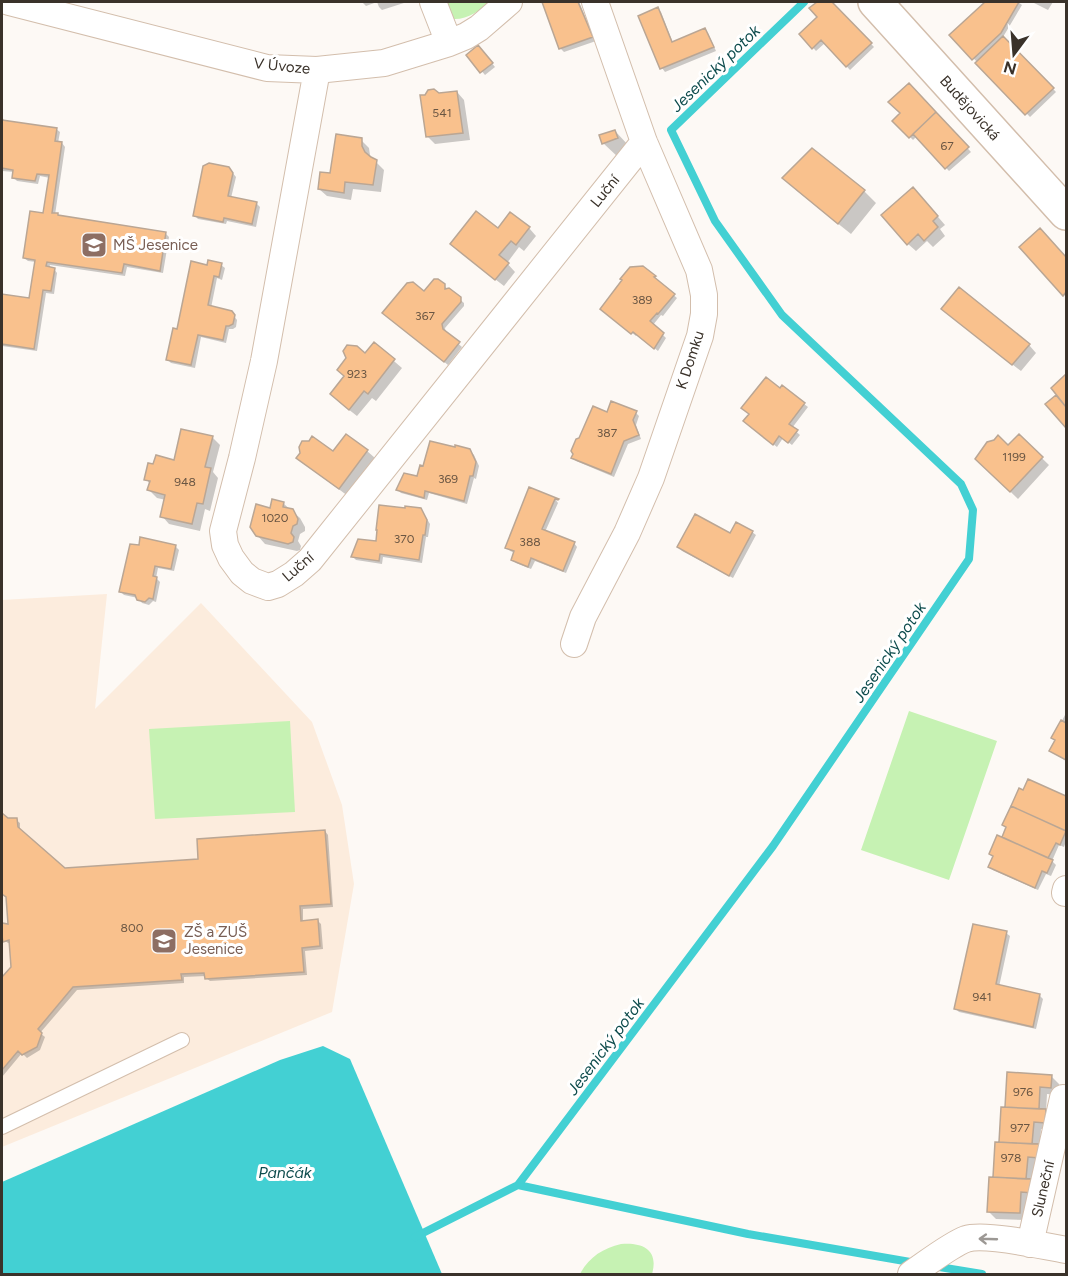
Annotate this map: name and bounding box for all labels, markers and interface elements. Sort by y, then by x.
water label: Jesenický potok [666,20,765,116]
north arrow [984,24,1044,84]
street label: V Úvoze [253,54,311,78]
text: N [1001,57,1019,79]
street label: Budějovická [936,72,1004,144]
house number: 541 [432,106,452,120]
house number: 67 [940,139,954,153]
street label: Luční [587,170,624,211]
school or university icon: MŠ Jesenice [79,230,109,260]
place label: MŠ Jesenice [113,236,198,254]
house number: 389 [632,293,653,307]
house number: 367 [415,309,435,323]
street label: K Domku [672,329,708,391]
house number: 923 [347,367,367,381]
house number: 387 [597,426,618,440]
house number: 1199 [1002,450,1026,464]
house number: 369 [438,472,458,486]
house number: 948 [174,475,196,489]
house number: 1020 [261,511,289,525]
house number: 370 [394,532,415,546]
house number: 388 [519,535,541,549]
street label: Luční [278,547,319,586]
water label: Jesenický potok [848,598,931,707]
house number: 800 [121,921,144,935]
place label: ZŠ a ZUŠ Jesenice [184,923,247,958]
school or university icon: ZŠ a ZUŠ Jesenice [149,926,179,956]
house number: 941 [972,990,992,1004]
water label: Jesenický potok [562,993,649,1099]
house number: 976 [1013,1085,1033,1099]
house number: 977 [1010,1121,1030,1135]
house number: 978 [1001,1151,1021,1165]
street label: Sluneční [1028,1158,1059,1219]
water label: Pančák [258,1163,313,1182]
one-way arrow [979,1233,998,1244]

